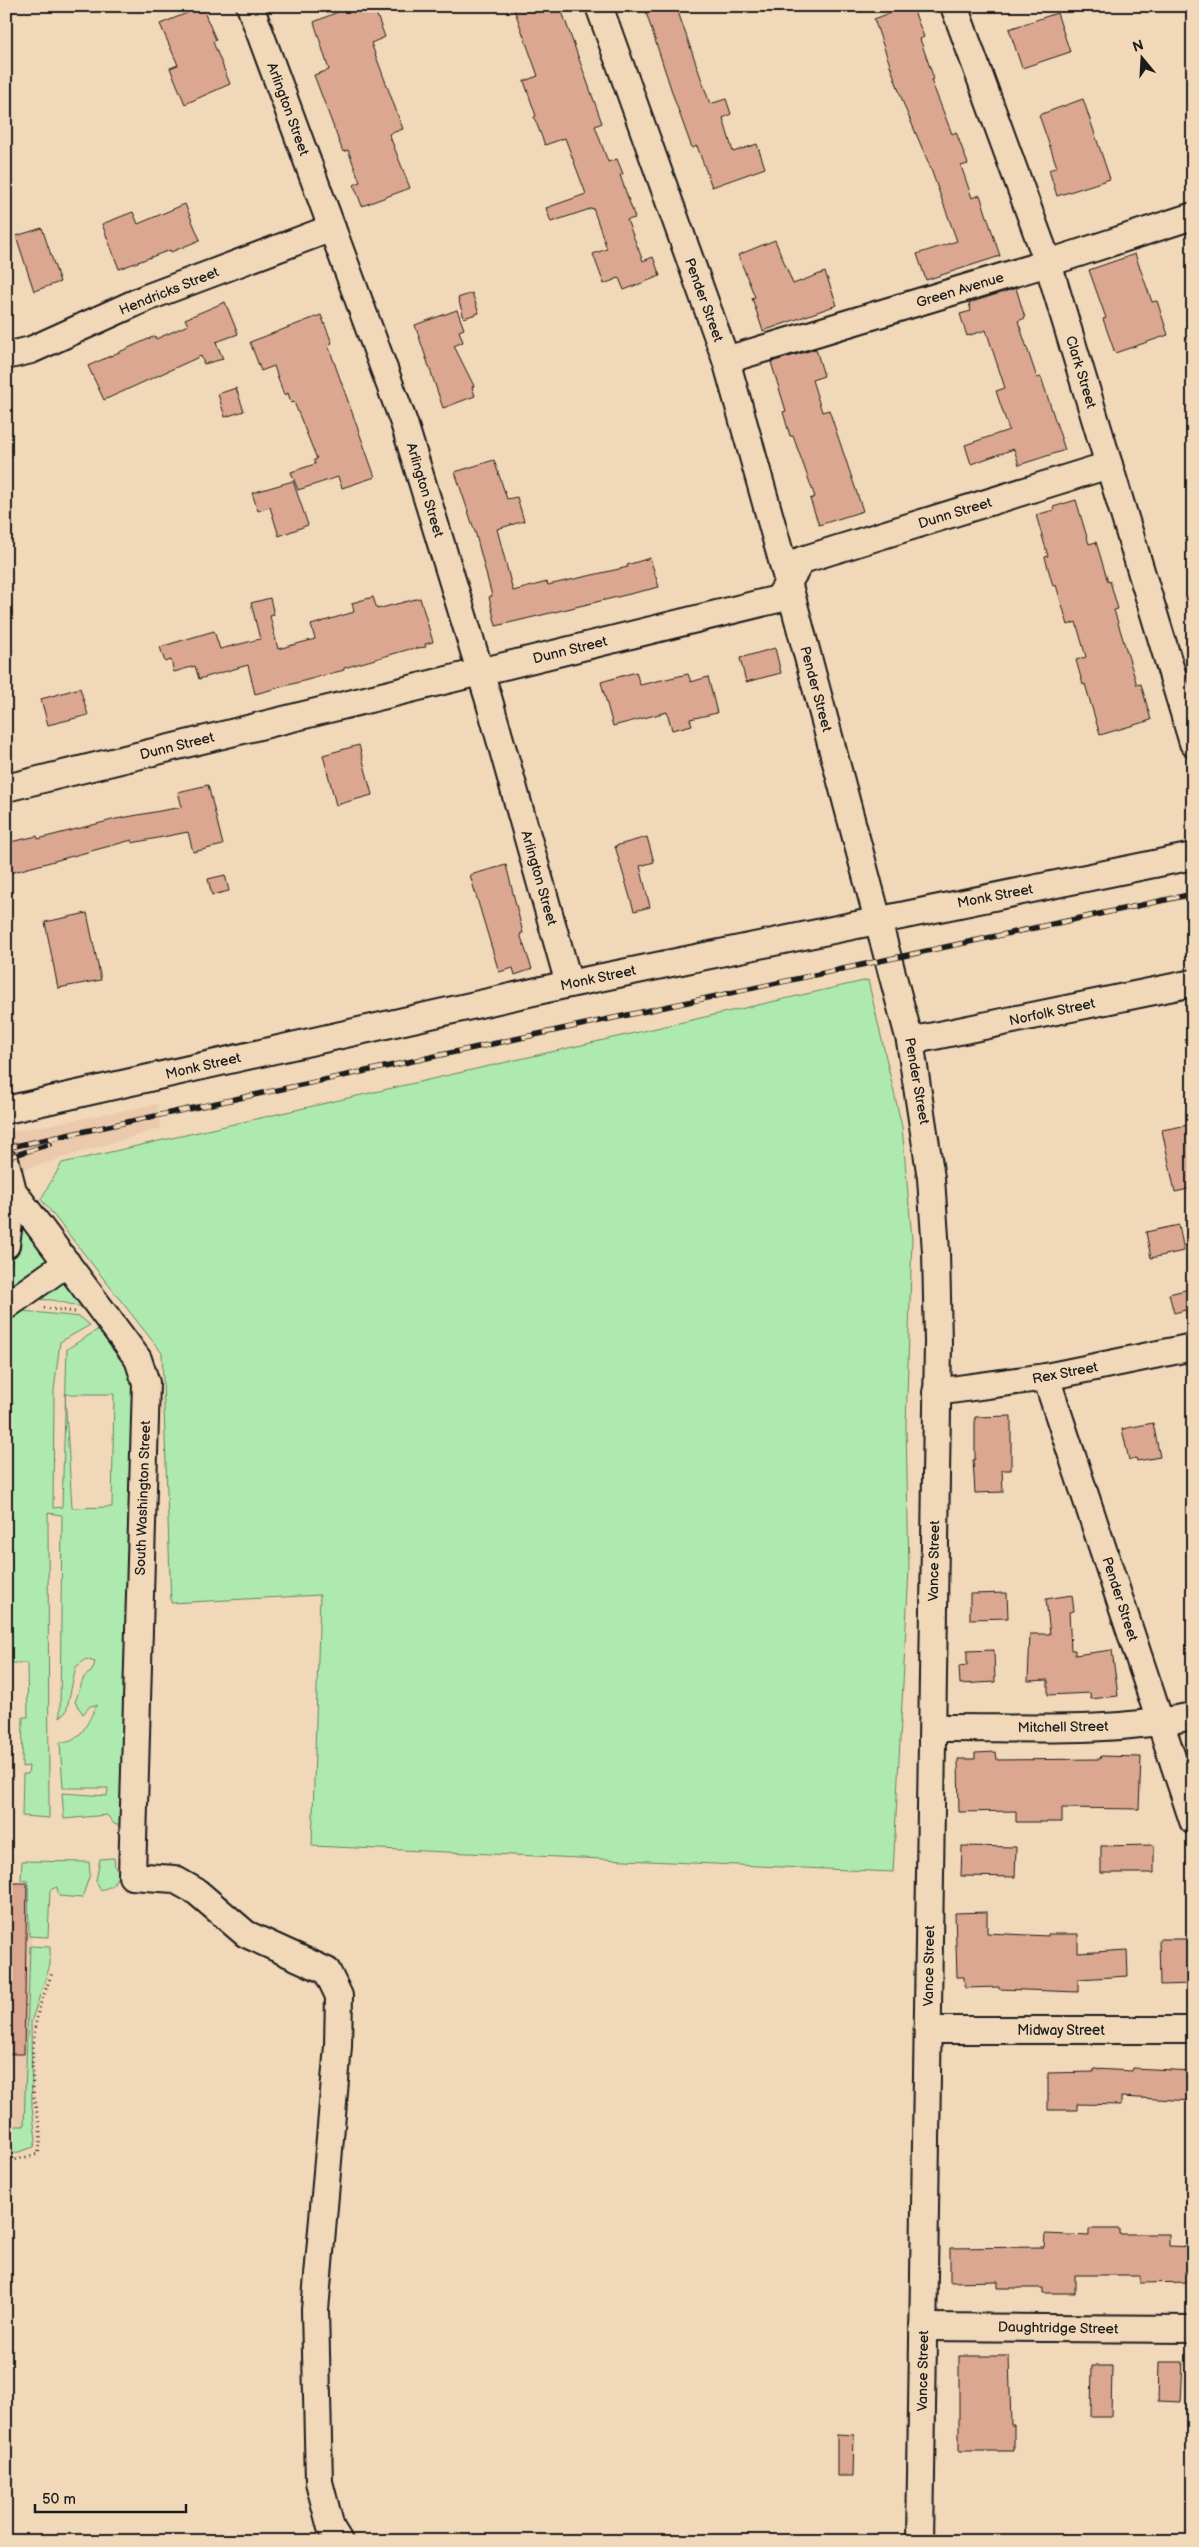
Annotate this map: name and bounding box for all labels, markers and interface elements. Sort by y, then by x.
north arrow [1116,32,1166,82]
text: N [1131,36,1146,56]
street label: Arlington Street [263,60,313,158]
street label: Pender Street [681,256,727,345]
street label: Hendricks Street [117,263,222,319]
street label: Green Avenue [914,269,1006,311]
street label: Clark Street [1062,334,1100,411]
street label: Arlington Street [403,441,448,540]
street label: Dunn Street [916,494,994,532]
street label: Dunn Street [531,632,609,667]
street label: Pender Street [796,644,836,734]
street label: Dunn Street [138,728,216,763]
street label: Arlington Street [517,829,561,928]
street label: Monk Street [956,880,1035,912]
street label: Monk Street [559,962,638,994]
street label: Norfolk Street [1008,994,1097,1029]
street label: Pender Street [901,1036,933,1126]
street label: Monk Street [164,1049,243,1083]
street label: Rex Street [1031,1358,1100,1388]
street label: South Washington Street [132,1420,154,1576]
street label: Vance Street [925,1520,943,1602]
street label: Pender Street [1098,1555,1142,1644]
street label: Mitchell Street [1017,1718,1109,1736]
street label: Vance Street [920,1925,938,2007]
street label: Midway Street [1017,2022,1105,2039]
street label: Daughtridge Street [998,2318,1119,2338]
street label: Vance Street [914,2330,932,2412]
scale bar [35,2482,186,2514]
text: 50 m [42,2490,76,2509]

